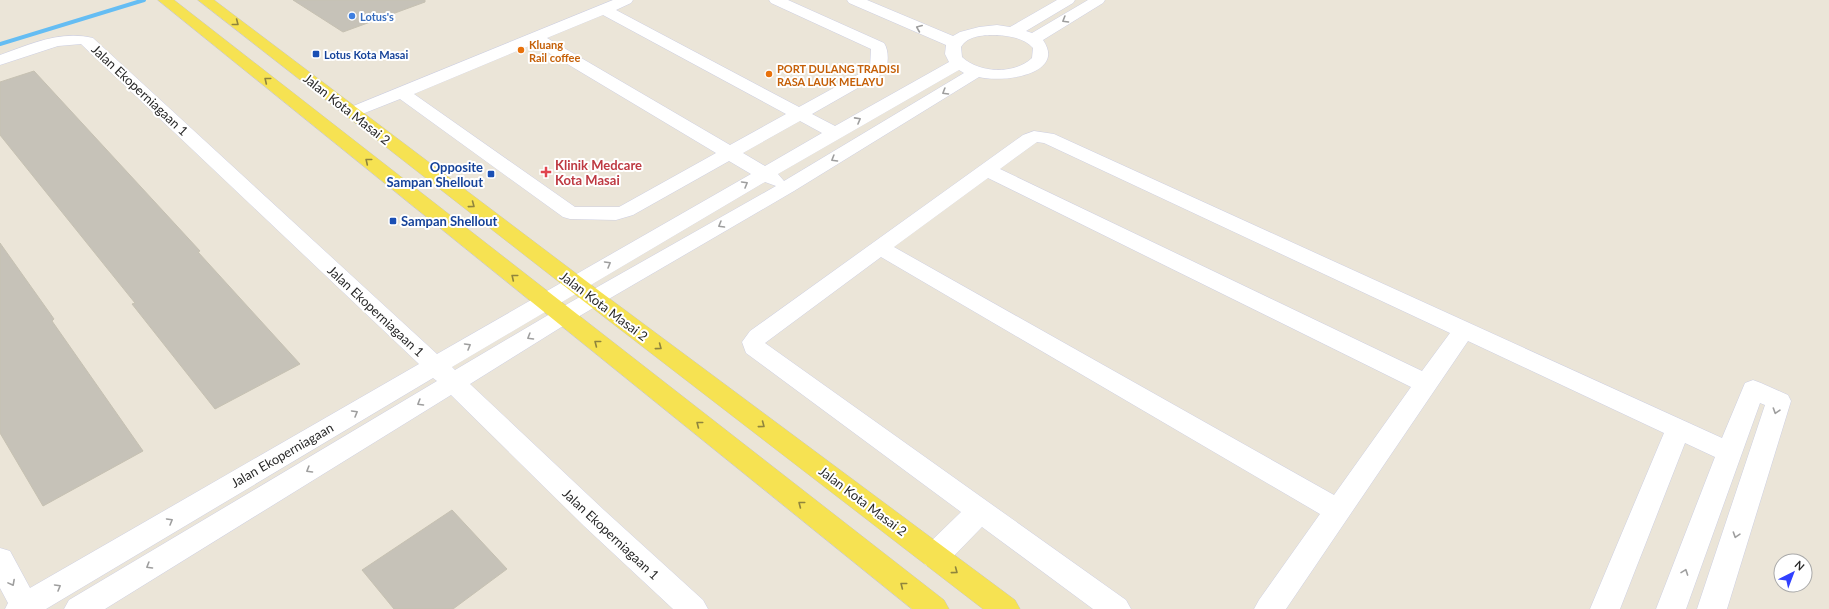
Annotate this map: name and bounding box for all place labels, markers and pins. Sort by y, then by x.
place label: Lotus's [360,10,394,23]
marker: Lotus's [347,11,357,21]
place label: Kluang Rail coffee [529,38,580,64]
marker: Kluang Rail coffee [516,45,526,55]
place label: Lotus Kota Masai [324,48,408,61]
marker: Lotus Kota Masai [311,49,321,59]
place label: PORT DULANG TRADISI RASA LAUK MELAYU [777,62,899,88]
marker: PORT DULANG TRADISI RASA LAUK MELAYU [764,69,774,79]
place label: Klinik Medcare Kota Masai [555,157,642,188]
place label: Opposite Sampan Shellout [387,159,483,190]
marker: Klinik Medcare Kota Masai [540,166,552,178]
marker: Opposite Sampan Shellout [486,169,496,179]
place label: Sampan Shellout [401,213,498,229]
marker: Sampan Shellout [388,216,398,226]

